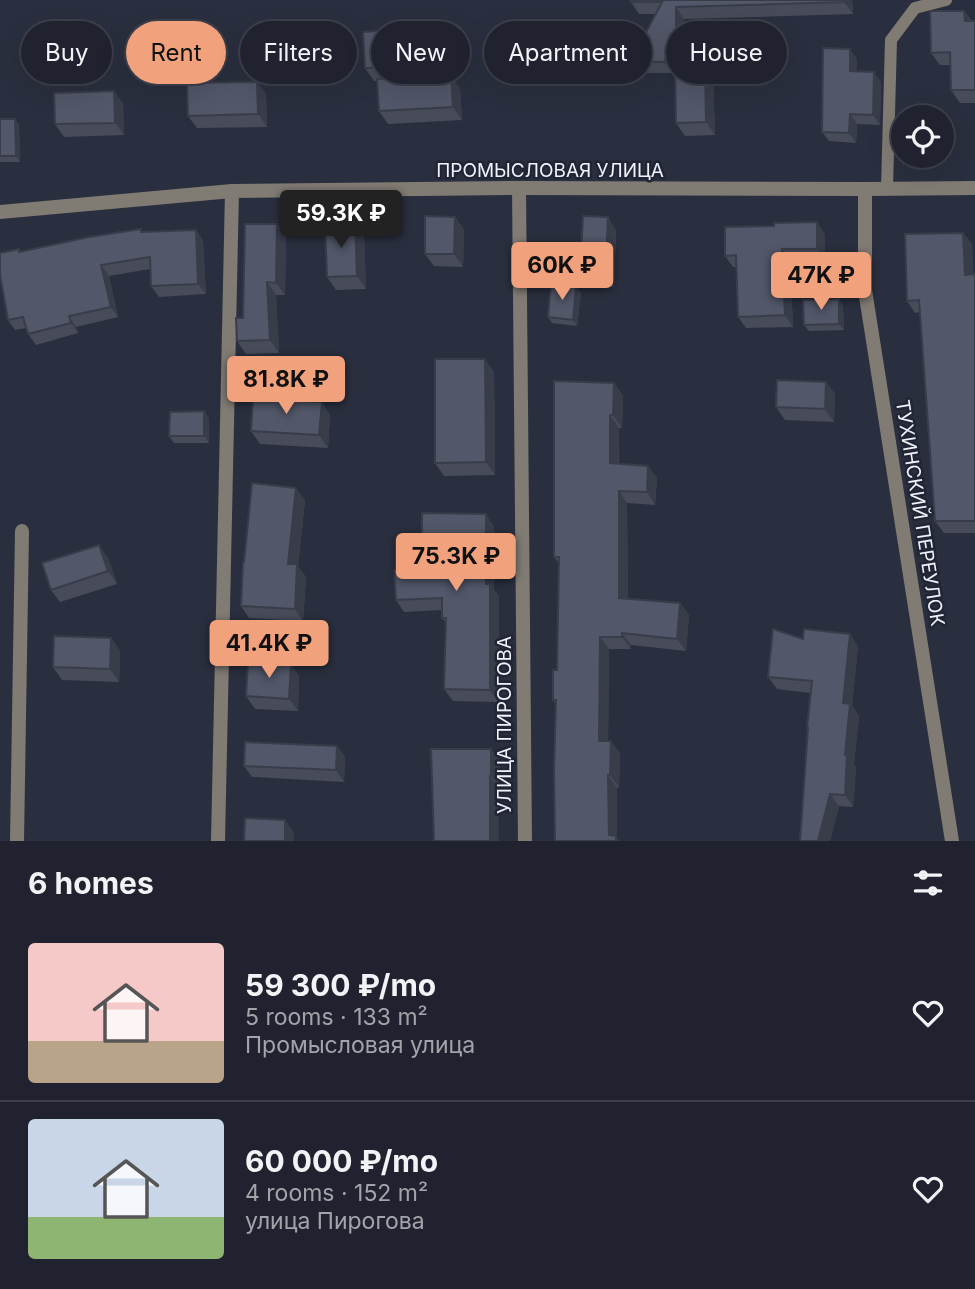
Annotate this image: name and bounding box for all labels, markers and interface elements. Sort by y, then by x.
chip: Buy [21,21,112,84]
chip: Rent [126,21,226,84]
chip: Filters [240,21,357,84]
chip: New [371,21,470,84]
chip: Apartment [484,21,652,84]
chip: House [666,21,787,84]
map controls [891,105,954,168]
button: locate [891,105,954,168]
street label: ПРОМЫСЛОВАЯ УЛИЦА [436,159,664,182]
pin: 59.3K ₽ [276,190,406,250]
text: 59.3K ₽ [296,199,386,227]
pin: 60K ₽ [513,243,611,302]
text: 60K ₽ [527,251,597,279]
pin: 47K ₽ [772,252,870,312]
text: 47K ₽ [787,261,855,289]
pin: 81.8K ₽ [221,356,351,416]
text: 81.8K ₽ [243,365,329,393]
street label: ТУХИНСКИЙ ПЕРЕУЛОК [891,398,950,628]
pin: 75.3K ₽ [391,534,521,593]
text: 75.3K ₽ [412,542,500,570]
pin: 41.4K ₽ [204,620,334,680]
text: 41.4K ₽ [226,629,312,657]
street label: УЛИЦА ПИРОГОВА [493,636,516,814]
icon: filters [909,864,947,902]
text: 6 homes [28,865,154,901]
text: 59 300 ₽/mo [245,967,436,1003]
icon: home [84,971,168,1055]
icon: heart [909,994,947,1032]
text: 5 rooms · 133 m² [245,1003,428,1031]
text: Промысловая улица [245,1031,475,1059]
text: 60 000 ₽/mo [245,1143,438,1179]
icon: home [84,1147,168,1231]
icon: heart [909,1170,947,1208]
text: 4 rooms · 152 m² [245,1179,428,1207]
text: улица Пирогова [245,1207,425,1235]

